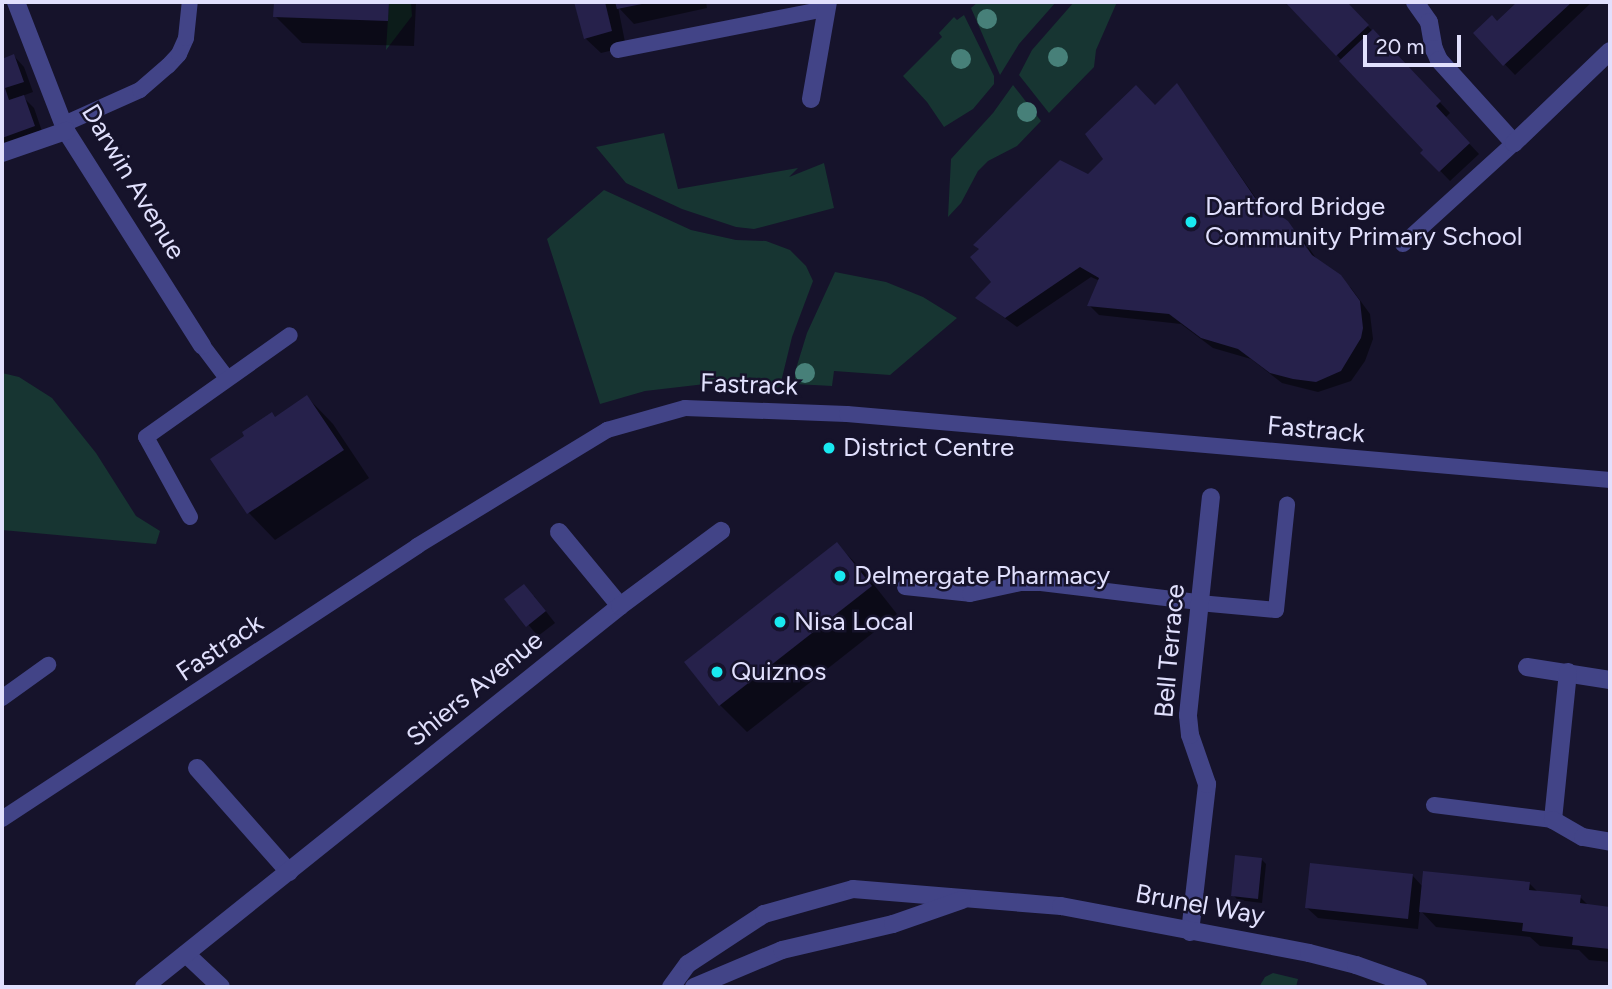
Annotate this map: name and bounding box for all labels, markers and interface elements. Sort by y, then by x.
scale bar [1367,21,1465,65]
text: 20 m [1376,34,1424,59]
street label: Darwin Avenue [75,99,191,265]
place label: Dartford Bridge Community Primary School [1205,191,1523,252]
marker: Dartford Bridge Community Primary School [1183,214,1199,230]
street label: Fastrack [700,368,798,402]
street label: Fastrack [1266,410,1366,450]
place label: District Centre [843,432,1014,464]
marker: District Centre [821,440,837,456]
place label: Delmergate Pharmacy [854,560,1110,592]
marker: Delmergate Pharmacy [832,568,848,584]
street label: Bell Terrace [1149,583,1191,719]
place label: Nisa Local [794,606,914,638]
street label: Fastrack [171,608,269,688]
marker: Nisa Local [772,614,788,630]
street label: Shiers Avenue [401,625,549,753]
place label: Quiznos [731,656,826,688]
marker: Quiznos [709,664,725,680]
street label: Brunel Way [1133,878,1267,932]

